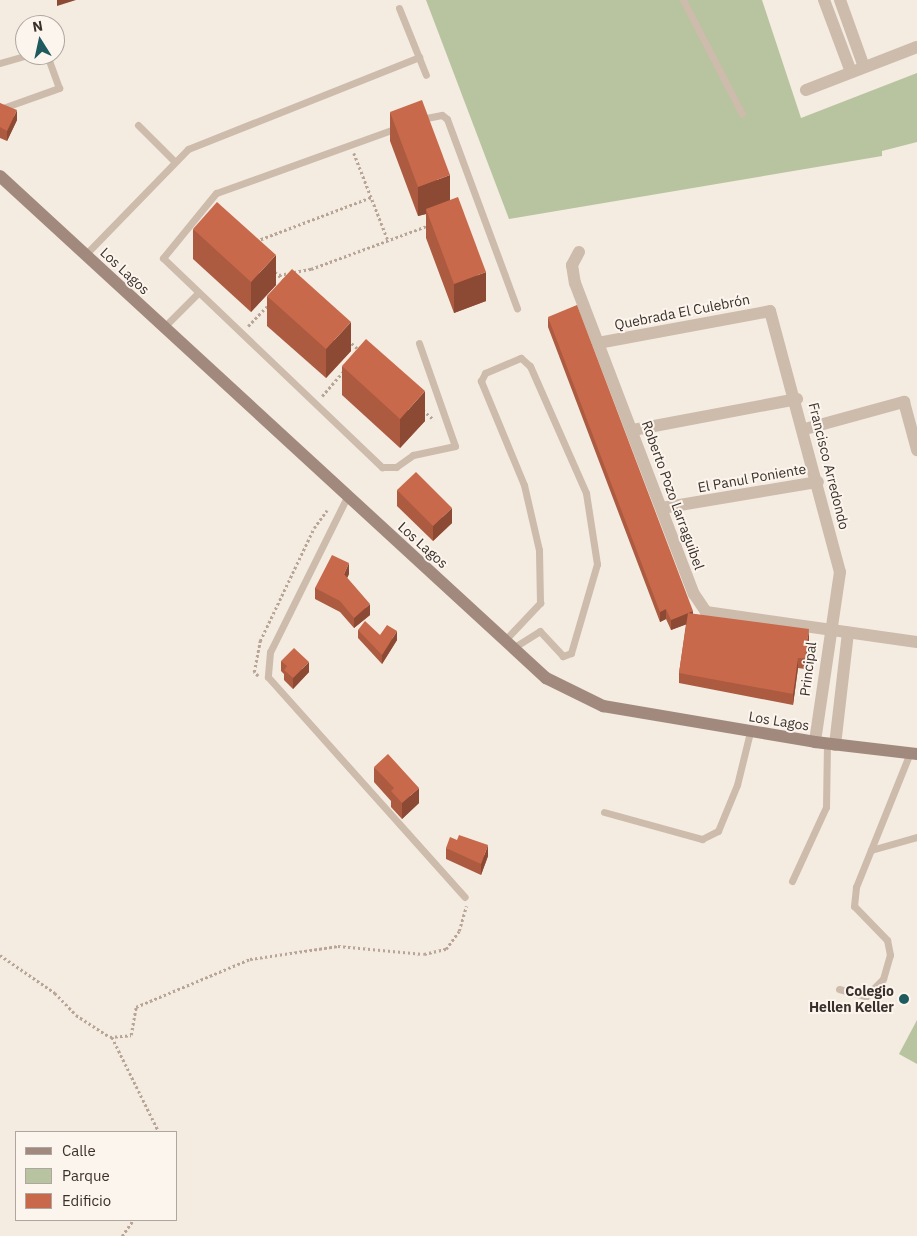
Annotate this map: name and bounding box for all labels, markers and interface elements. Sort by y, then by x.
north arrow [15,15,65,65]
text: N [31,16,44,36]
street label: Los Lagos [97,244,153,298]
street label: Quebrada El Culebrón [613,291,751,333]
street label: Francisco Arredondo [805,401,853,531]
street label: Roberto Pozo Larraguibel [638,418,708,572]
street label: El Panul Poniente [696,460,808,496]
street label: Los Lagos [395,518,451,572]
street label: Principal [796,641,820,697]
street label: Los Lagos [747,708,811,734]
place label: Colegio Hellen Keller [809,983,894,1016]
marker: Colegio Hellen Keller [898,993,910,1005]
legend [15,1131,178,1221]
text: Calle [62,1141,96,1160]
text: Parque [62,1166,110,1185]
text: Edificio [62,1191,111,1210]

